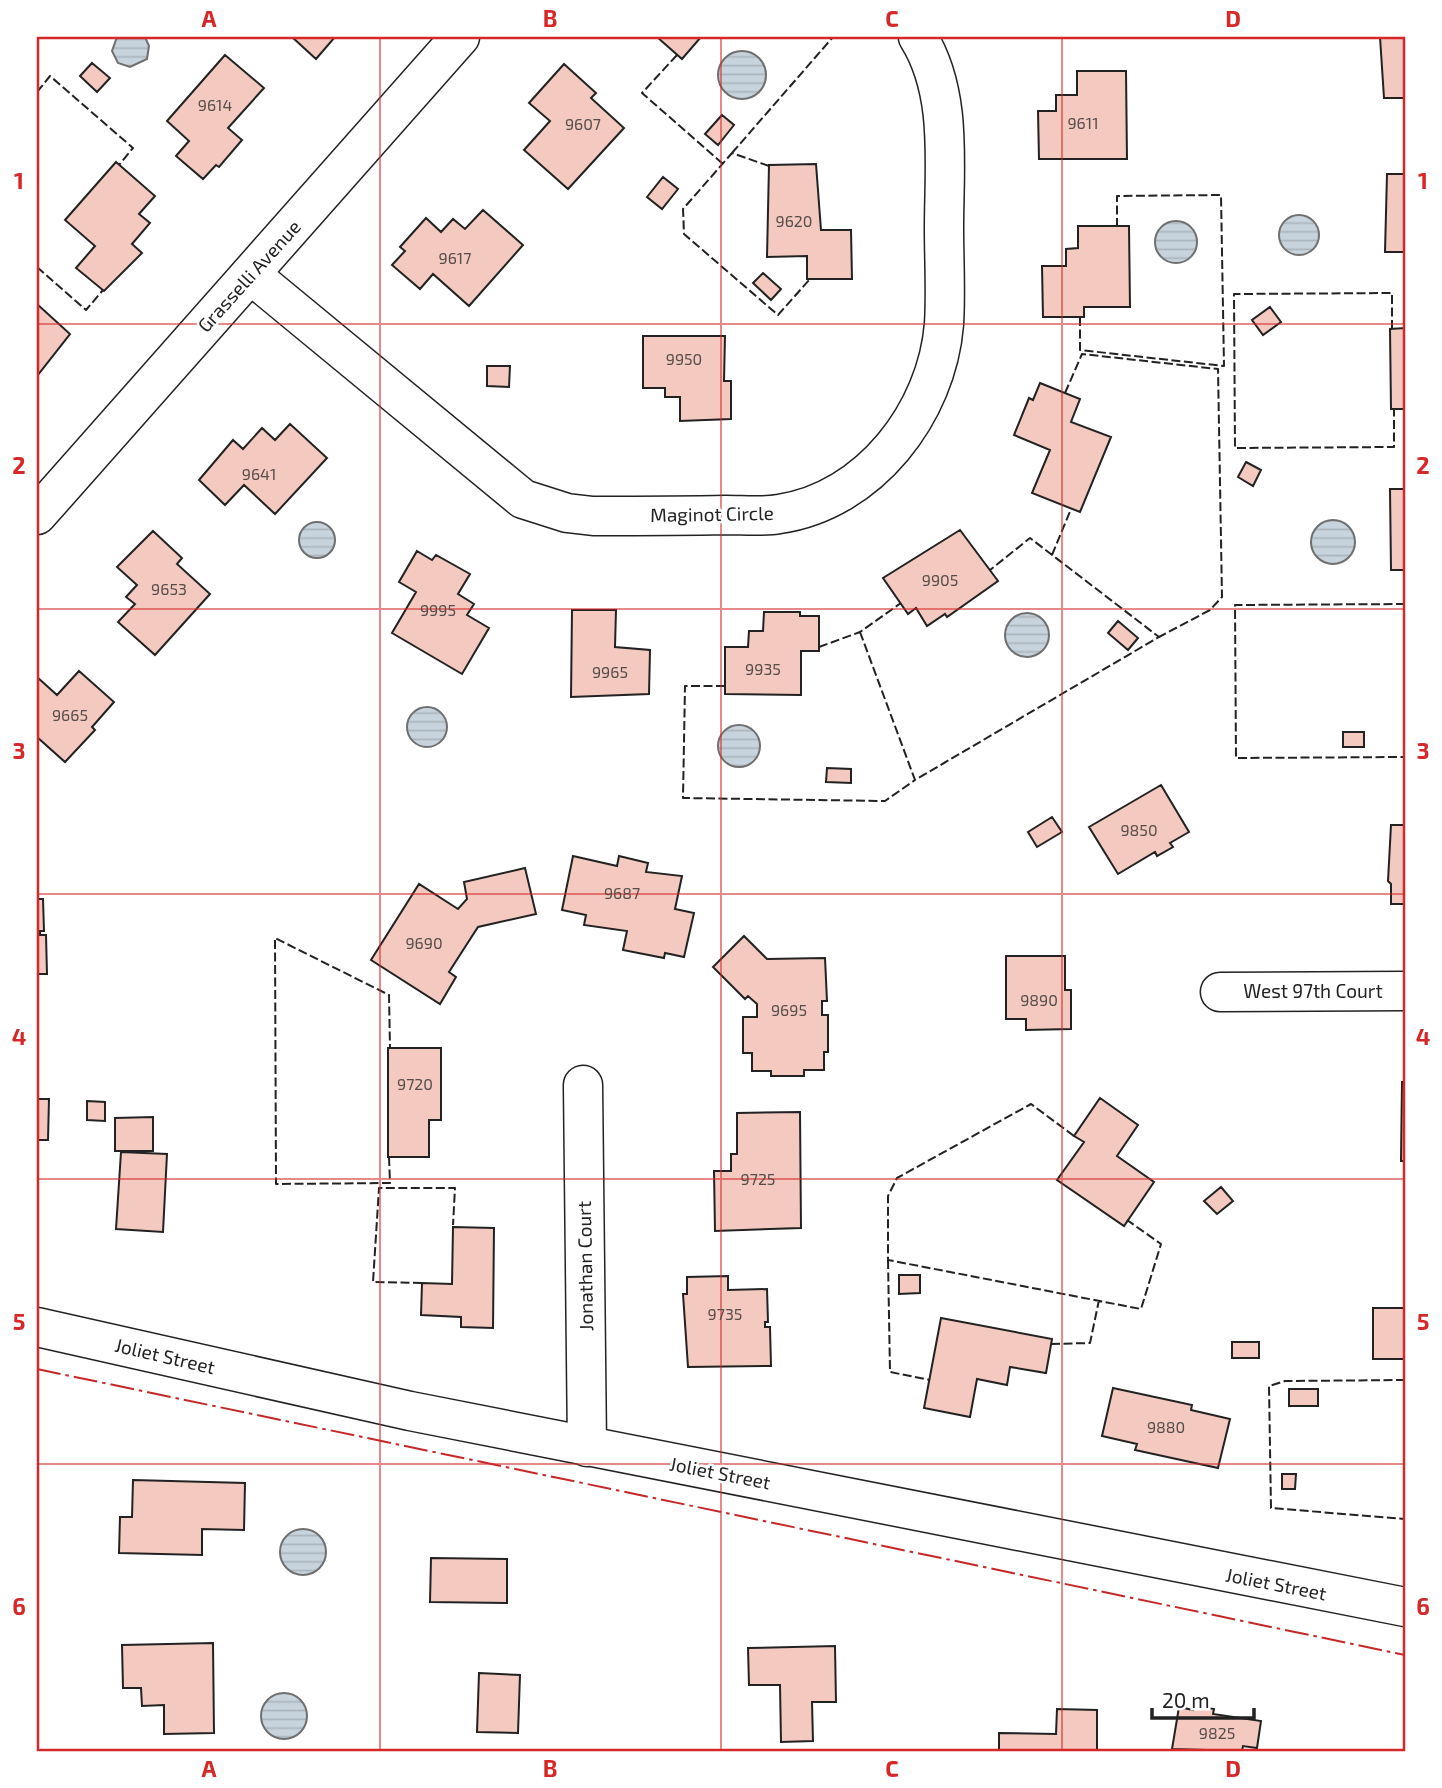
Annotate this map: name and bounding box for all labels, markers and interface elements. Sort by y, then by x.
text: A [201,4,217,32]
text: B [543,4,557,32]
text: C [885,4,899,32]
text: D [1225,4,1241,32]
house number: 9614 [198,95,232,114]
house number: 9611 [1067,113,1099,132]
house number: 9607 [565,114,601,133]
text: 1 [14,166,24,194]
text: 1 [1418,166,1428,194]
house number: 9620 [776,211,812,230]
street label: Grasselli Avenue [192,215,305,336]
house number: 9617 [439,248,471,267]
house number: 9950 [666,349,702,368]
text: 2 [12,451,26,479]
text: 2 [1416,451,1430,479]
house number: 9641 [242,464,276,483]
street label: Maginot Circle [650,501,774,526]
house number: 9905 [922,570,958,589]
house number: 9653 [151,579,187,598]
house number: 9995 [420,600,456,619]
house number: 9935 [745,659,781,678]
house number: 9965 [592,662,628,681]
house number: 9665 [52,705,88,724]
text: 3 [12,736,26,764]
text: 3 [1416,736,1430,764]
house number: 9850 [1120,820,1158,839]
house number: 9687 [604,883,640,902]
house number: 9690 [405,933,443,952]
street label: West 97th Court [1243,979,1383,1002]
house number: 9890 [1020,990,1058,1009]
house number: 9695 [771,1000,807,1019]
text: 4 [12,1022,26,1050]
text: 4 [1416,1022,1430,1050]
house number: 9720 [397,1074,433,1093]
house number: 9725 [741,1169,775,1188]
street label: Jonathan Court [572,1201,597,1331]
house number: 9735 [708,1304,742,1323]
text: 5 [13,1307,25,1335]
text: 5 [1417,1307,1429,1335]
street label: Joliet Street [113,1333,217,1378]
house number: 9880 [1147,1417,1185,1436]
street label: Joliet Street [668,1451,772,1494]
street label: Joliet Street [1224,1562,1328,1605]
text: 6 [12,1592,26,1620]
text: 6 [1416,1592,1430,1620]
scale bar [1152,1676,1253,1720]
text: 20 m [1162,1687,1210,1712]
house number: 9825 [1199,1723,1235,1742]
text: A [201,1754,217,1782]
text: B [543,1754,557,1782]
text: C [885,1754,899,1782]
text: D [1225,1754,1241,1782]

